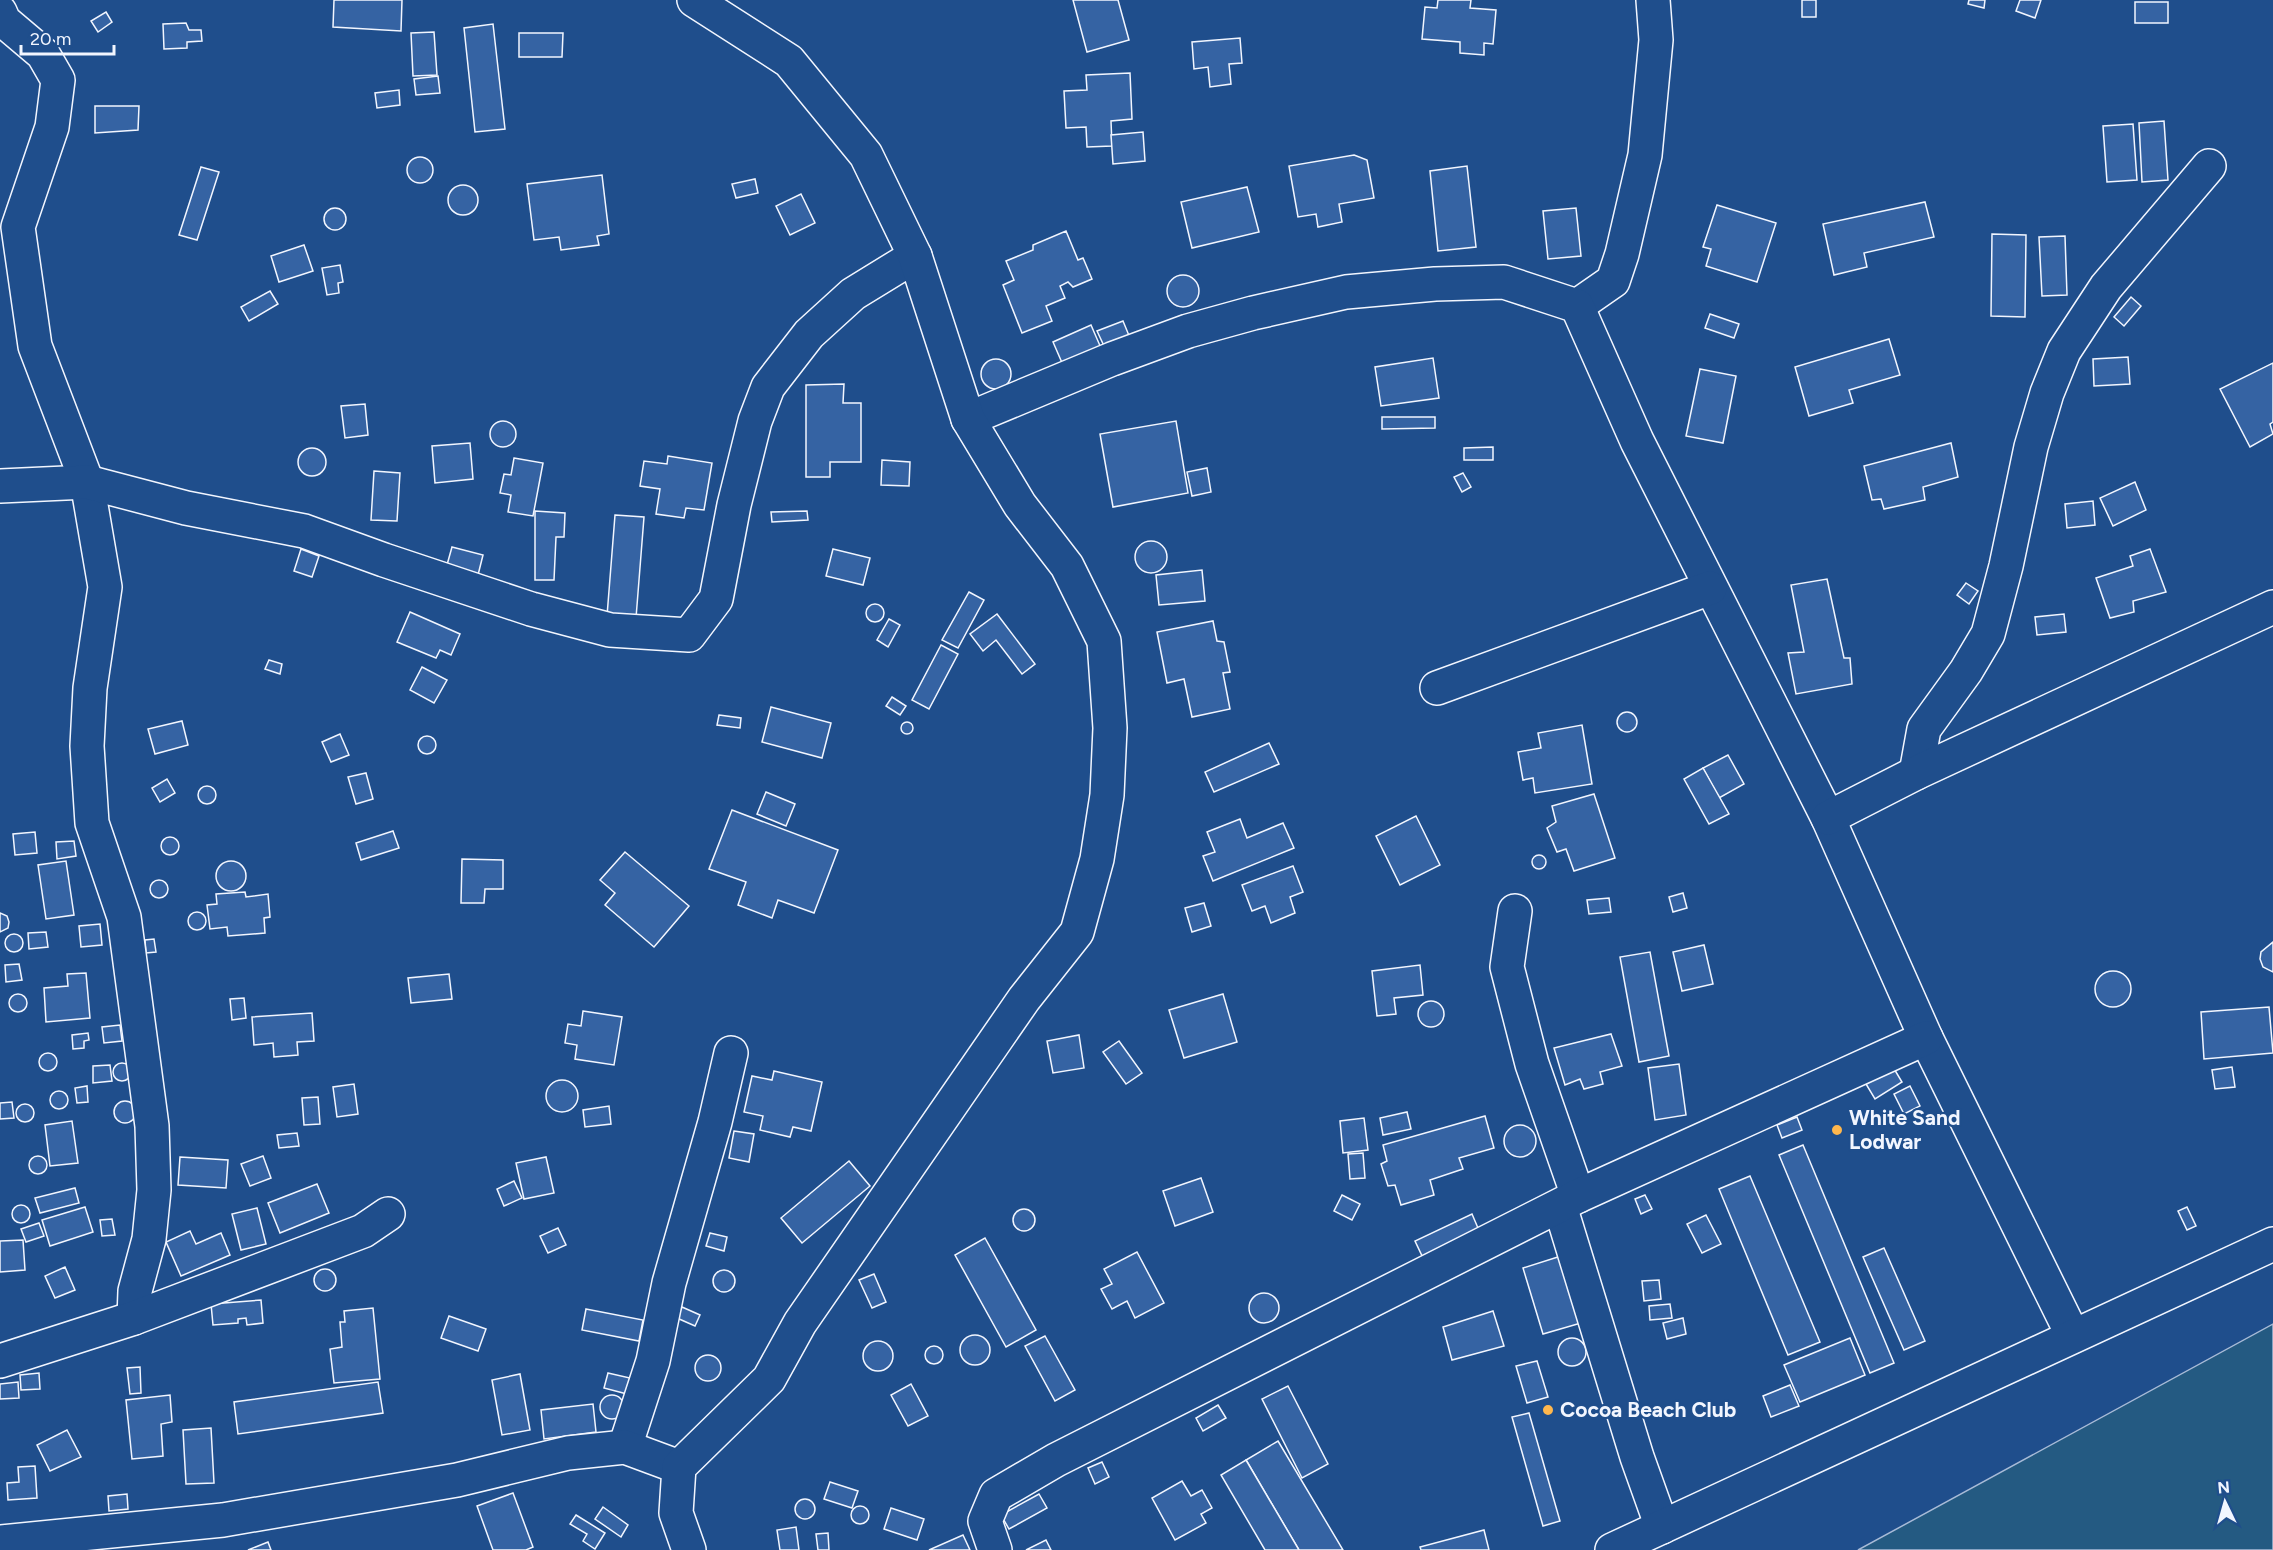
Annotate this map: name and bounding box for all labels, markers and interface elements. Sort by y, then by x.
scale bar [21,18,114,56]
text: 20 m [30,28,71,50]
place label: White Sand Lodwar [1849,1105,1960,1154]
marker: White Sand Lodwar [1830,1123,1844,1137]
place label: Cocoa Beach Club [1560,1397,1736,1422]
marker: Cocoa Beach Club [1541,1403,1555,1417]
north arrow [2195,1472,2255,1532]
text: N [2217,1478,2231,1498]

